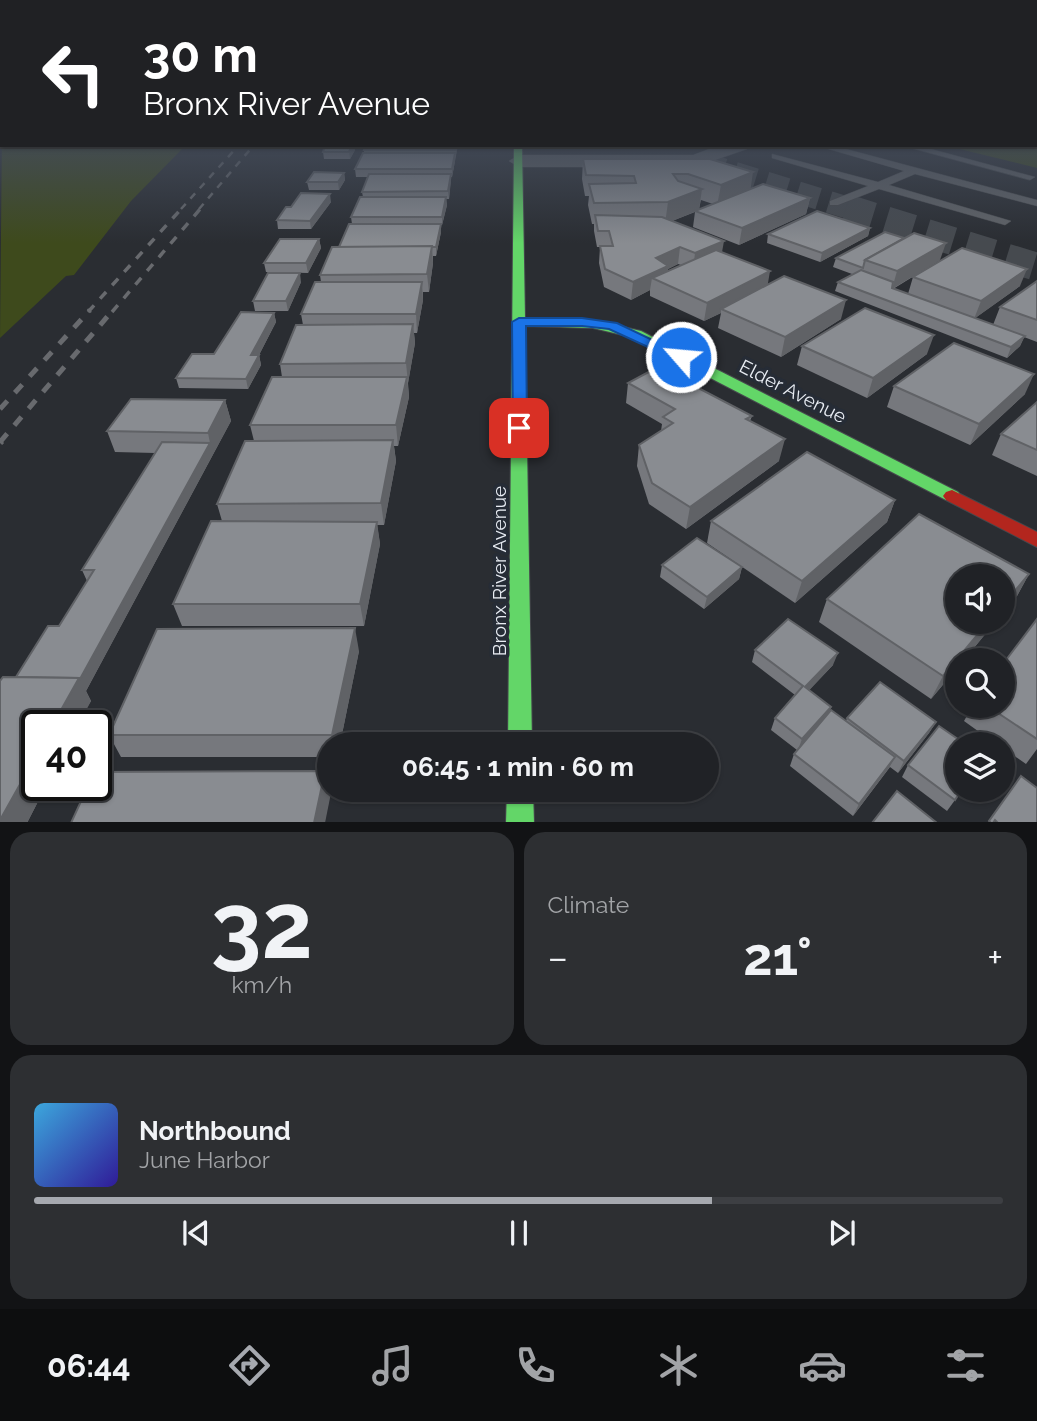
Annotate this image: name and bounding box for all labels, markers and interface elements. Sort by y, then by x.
text: 30 m [143,26,258,83]
icon: left [28,28,119,119]
text: Bronx River Avenue [143,85,430,122]
position arrow [644,320,718,394]
street label: Elder Avenue [736,355,850,427]
pin [489,398,549,458]
icon: arrive [500,409,538,447]
street label: Bronx River Avenue [488,486,510,656]
map controls [945,564,1015,802]
button: sound [945,564,1015,634]
button: search [945,648,1015,718]
speed limit sign: 40 [21,710,112,801]
button: layers [945,732,1015,802]
text: 06:45 · 1 min · 60 m [402,752,634,782]
text: 32 [211,872,313,979]
text: Climate [548,891,629,918]
text: 21° [743,926,812,987]
text: − [548,935,568,980]
text: + [987,935,1003,980]
text: km/h [231,971,292,998]
text: Northbound [139,1116,291,1146]
text: June Harbor [139,1146,270,1173]
icon: previous [177,1214,215,1252]
icon: pause [500,1214,538,1252]
icon: next [823,1214,861,1252]
icon: directions [225,1341,274,1390]
icon: music [368,1341,417,1390]
icon: phone [511,1341,560,1390]
icon: climate [654,1341,703,1390]
icon: car [798,1341,847,1390]
icon: filters [941,1341,990,1390]
text: 06:44 [47,1347,131,1384]

